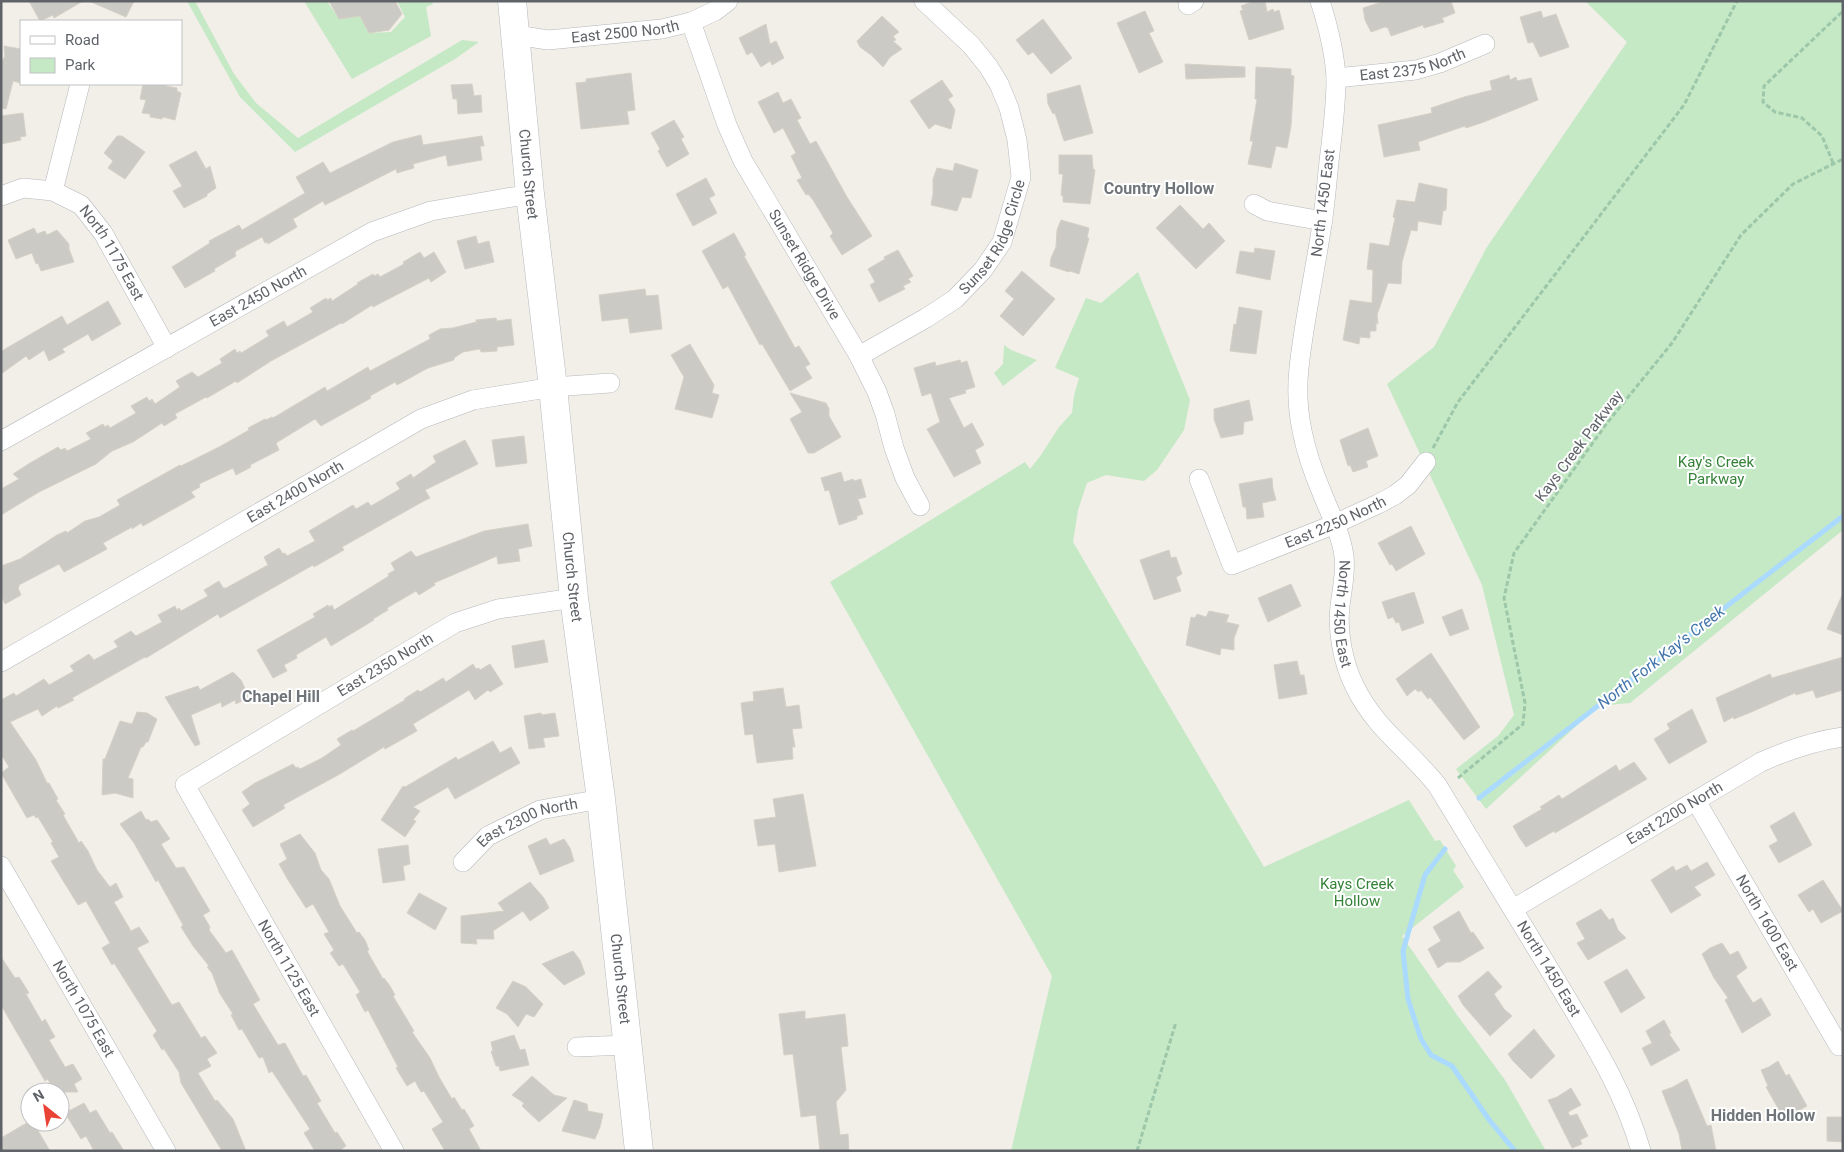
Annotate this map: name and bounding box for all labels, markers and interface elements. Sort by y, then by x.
street label: East 2500 North [570,16,681,47]
legend [20,20,182,85]
text: Road [65,31,99,49]
street label: East 2375 North [1359,44,1468,85]
text: Park [65,56,96,74]
street label: Church Street [515,128,542,221]
street label: North 1450 East [1307,148,1339,258]
street label: Sunset Ridge Circle [955,177,1029,298]
district label: Country Hollow [1104,179,1214,198]
street label: North 1175 East [76,202,148,304]
street label: Sunset Ridge Drive [765,206,844,323]
street label: East 2450 North [206,262,310,331]
street label: Kays Creek Parkway [1531,387,1627,505]
park label: Kay's Creek Parkway [1678,453,1755,488]
street label: East 2400 North [244,457,347,527]
street label: East 2250 North [1282,492,1389,552]
street label: Church Street [558,531,586,623]
street label: North 1450 East [1330,560,1356,670]
water label: North Fork Kay's Creek [1593,601,1729,713]
street label: East 2350 North [334,629,436,700]
district label: Chapel Hill [242,687,320,706]
street label: East 2200 North [1623,778,1726,849]
street label: East 2300 North [473,794,579,851]
street label: North 1600 East [1732,871,1802,974]
park label: Kays Creek Hollow [1320,875,1395,910]
street label: North 1125 East [254,917,324,1020]
street label: North 1450 East [1513,918,1585,1020]
street label: Church Street [607,933,634,1025]
street label: North 1075 East [49,957,119,1060]
north arrow [20,1082,70,1132]
text: N [30,1086,47,1105]
district label: Hidden Hollow [1711,1106,1816,1125]

